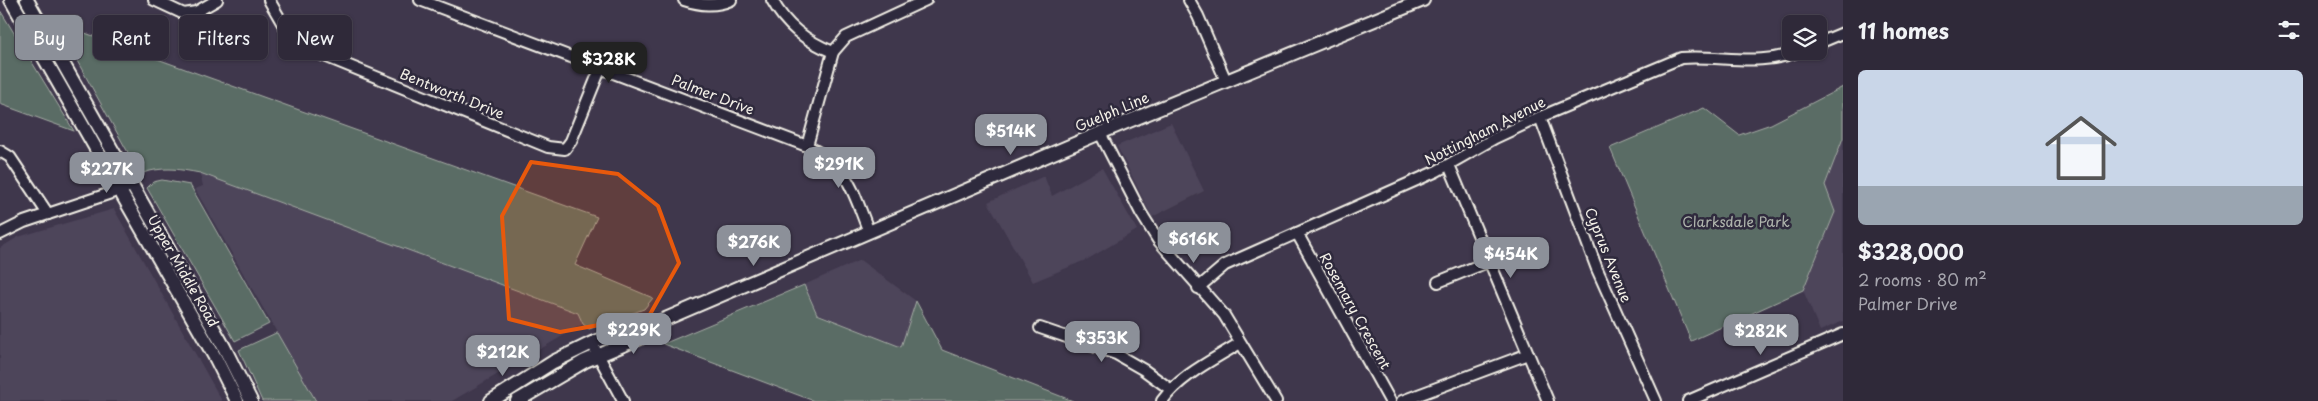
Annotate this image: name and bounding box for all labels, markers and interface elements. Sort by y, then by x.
text: 11 homes [1858,14,1949,46]
chip: Buy [15,15,83,60]
chip: Rent [93,15,169,60]
chip: Filters [179,15,268,60]
chip: New [278,15,352,60]
map controls [1782,15,1827,60]
button: layers [1782,15,1827,60]
icon: filters [2275,16,2303,44]
pin: $328K [574,42,644,84]
text: $328K [582,46,636,70]
street label: Bentworth Drive [397,63,508,124]
street label: Palmer Drive [669,69,758,120]
street label: Guelph Line [1072,86,1152,137]
street label: Nottingham Avenue [1421,91,1549,170]
icon: home [2036,103,2126,193]
pin: $514K [976,114,1046,156]
text: $514K [986,118,1036,142]
pin: $291K [804,146,874,189]
text: $291K [814,151,864,175]
pin: $227K [72,152,142,194]
text: $227K [81,156,133,180]
street label: Cyprus Avenue [1580,204,1637,306]
street label: Upper Middle Road [143,211,224,331]
park label: Clarksdale Park [1682,211,1790,232]
pin: $616K [1159,222,1229,264]
pin: $276K [719,224,789,267]
text: $616K [1169,226,1219,250]
text: $276K [728,229,780,253]
text: $328,000 [1858,235,1964,267]
pin: $454K [1476,236,1546,279]
text: $454K [1484,241,1538,265]
street label: Rosemary Crescent [1315,249,1396,373]
text: 2 rooms · 80 m² [1858,267,1987,291]
text: Palmer Drive [1858,291,1957,315]
pin: $229K [599,312,669,355]
pin: $282K [1726,314,1796,356]
text: $229K [607,317,661,341]
text: $282K [1735,318,1788,342]
pin: $353K [1067,320,1137,363]
text: $353K [1076,325,1128,349]
pin: $212K [468,334,538,377]
text: $212K [477,339,529,363]

